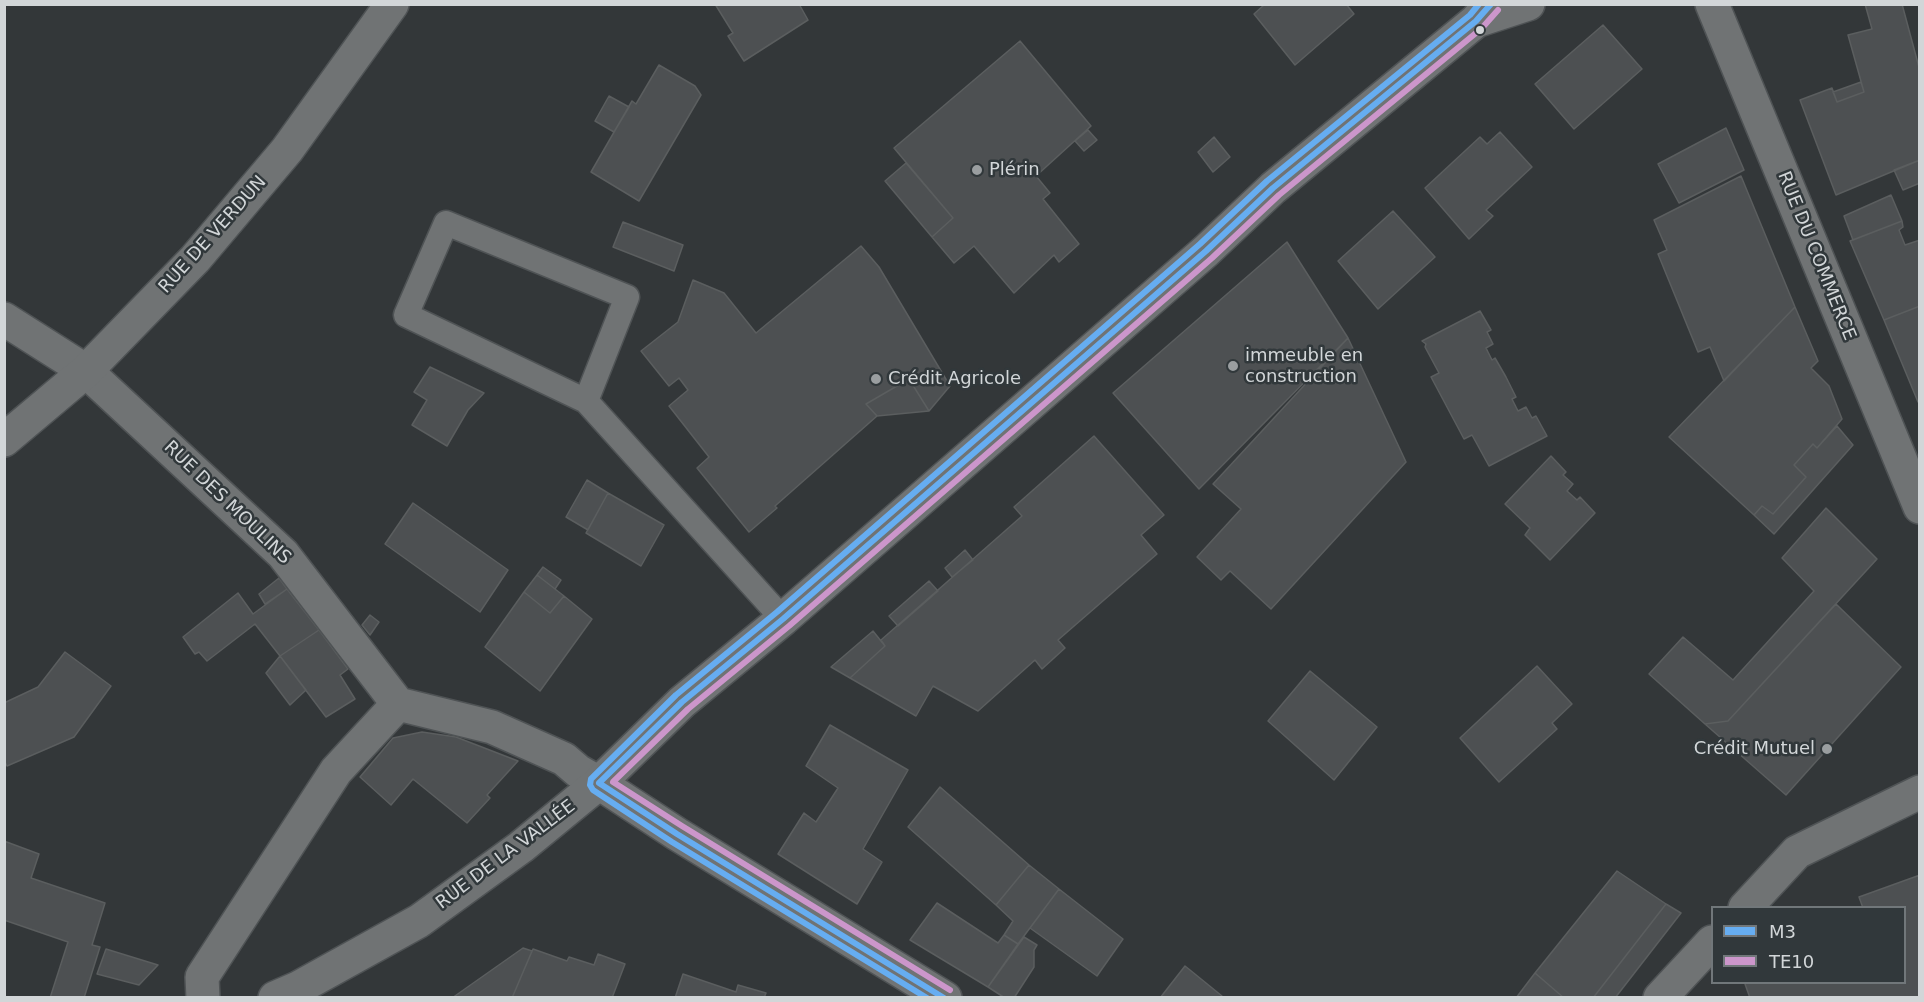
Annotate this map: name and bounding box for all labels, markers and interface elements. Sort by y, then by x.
unlabelled marker [1474,24,1486,36]
place label: Plérin [989,159,1040,181]
marker: Plérin [970,163,984,177]
street label: RUE DU COMMERCE [1772,168,1860,344]
street label: RUE DE VERDUN [155,172,271,298]
place label: immeuble en construction [1245,345,1363,388]
marker: immeuble en construction [1226,359,1240,373]
place label: Crédit Agricole [888,368,1021,390]
marker: Crédit Agricole [869,372,883,386]
street label: RUE DES MOULINS [159,437,295,569]
place label: Crédit Mutuel [1694,738,1815,760]
marker: Crédit Mutuel [1820,742,1834,756]
street label: RUE DE LA VALLÉE [432,796,580,914]
legend [1711,906,1906,984]
text: M3 [1769,921,1796,942]
text: TE10 [1769,951,1814,972]

